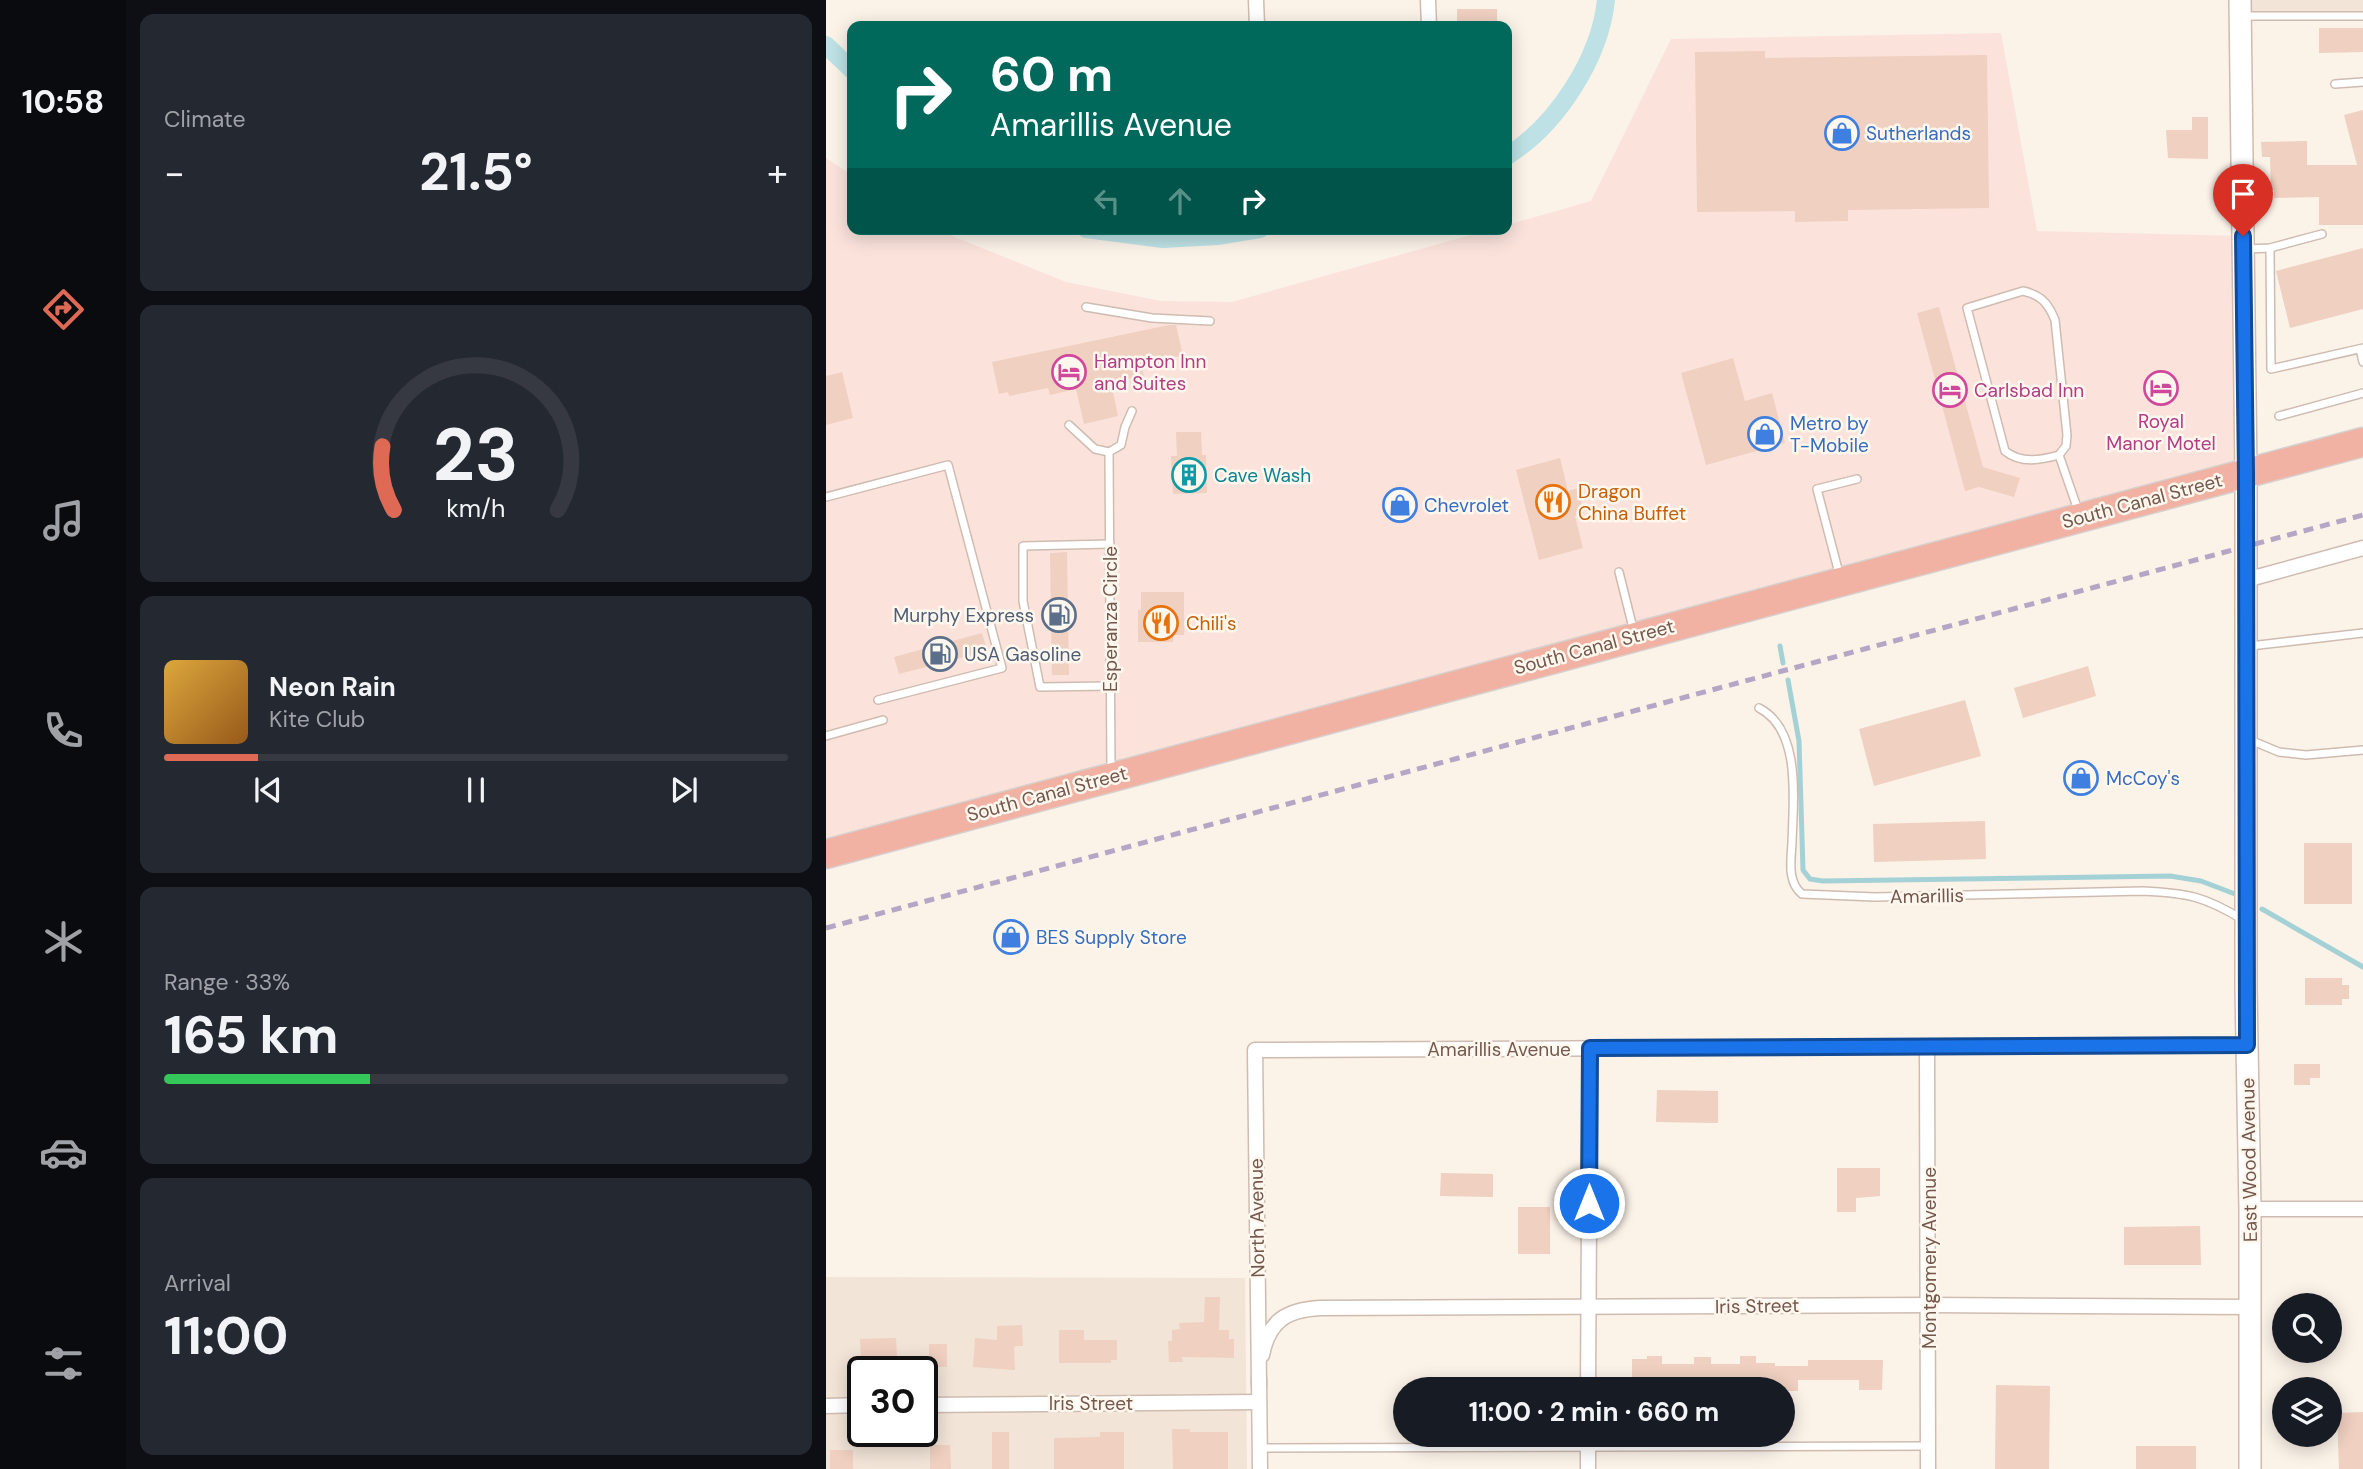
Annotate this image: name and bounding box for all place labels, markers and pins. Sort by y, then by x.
shop icon: Sutherlands [1823,114,1861,152]
place label: Sutherlands [1866,121,1971,146]
pin [2213,164,2273,236]
place label: Hampton Inn and Suites [1094,349,1206,396]
hotel icon: Hampton Inn and Suites [1050,353,1088,391]
hotel icon: Royal Manor Motel [2142,369,2180,407]
hotel icon: Carlsbad Inn [1931,371,1969,409]
place label: Carlsbad Inn [1974,378,2084,403]
place label: Royal Manor Motel [2106,409,2216,456]
place label: Metro by T-Mobile [1790,411,1869,458]
shop icon: Metro by T-Mobile [1746,415,1784,453]
building icon: Cave Wash [1170,456,1208,494]
place label: Cave Wash [1214,463,1311,488]
place label: Dragon China Buffet [1578,479,1686,526]
restaurant icon: Dragon China Buffet [1534,483,1572,521]
shop icon: Chevrolet [1381,486,1419,524]
place label: Chevrolet [1424,493,1509,518]
fuel station icon: Murphy Express [1040,596,1078,634]
place label: Murphy Express [893,603,1034,628]
restaurant icon: Chili's [1142,604,1180,642]
place label: Chili's [1186,611,1236,636]
fuel station icon: USA Gasoline [921,635,959,673]
place label: USA Gasoline [964,642,1081,667]
shop icon: McCoy's [2062,759,2100,797]
place label: McCoy's [2106,766,2180,791]
shop icon: BES Supply Store [992,918,1030,956]
place label: BES Supply Store [1036,925,1187,950]

